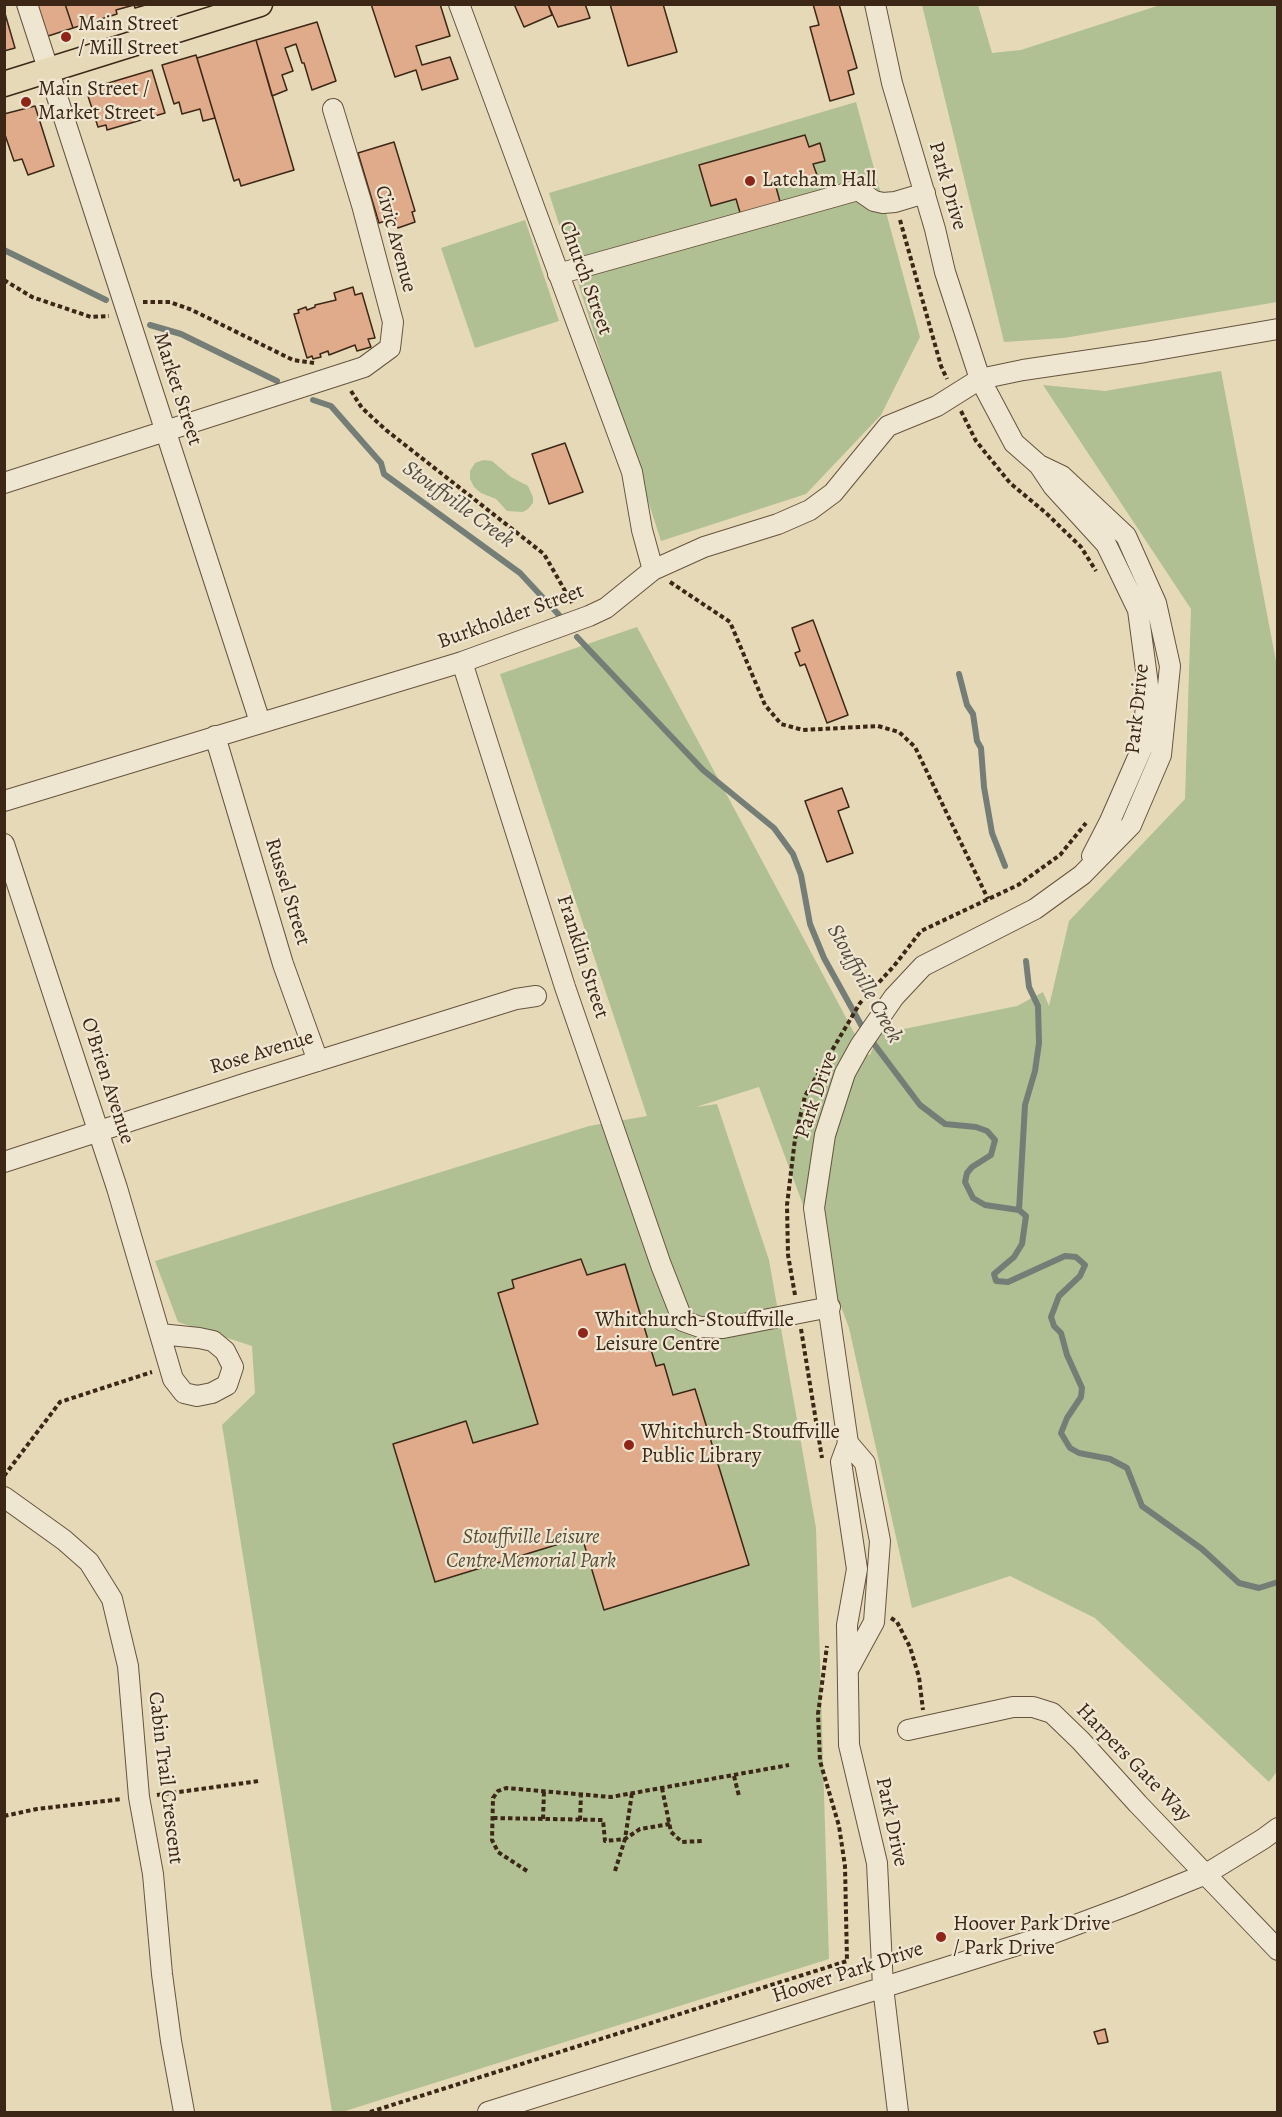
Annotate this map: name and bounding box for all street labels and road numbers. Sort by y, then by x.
street label: Park Drive [922,139,972,233]
street label: Civic Avenue [369,183,421,295]
street label: Church Street [553,218,617,338]
street label: Market Street [147,329,207,449]
street label: Burkholder Street [434,579,588,655]
street label: Park Drive [1121,663,1155,755]
street label: Russel Street [259,835,315,949]
street label: Franklin Street [550,892,614,1022]
street label: O'Brien Avenue [75,1015,139,1147]
street label: Rose Avenue [207,1025,317,1081]
street label: Park Drive [790,1048,844,1142]
street label: Cabin Trail Crescent [142,1690,188,1866]
street label: Harpers Gate Way [1070,1698,1196,1828]
street label: Park Drive [869,1775,913,1869]
street label: Hoover Park Drive [769,1937,927,2009]

